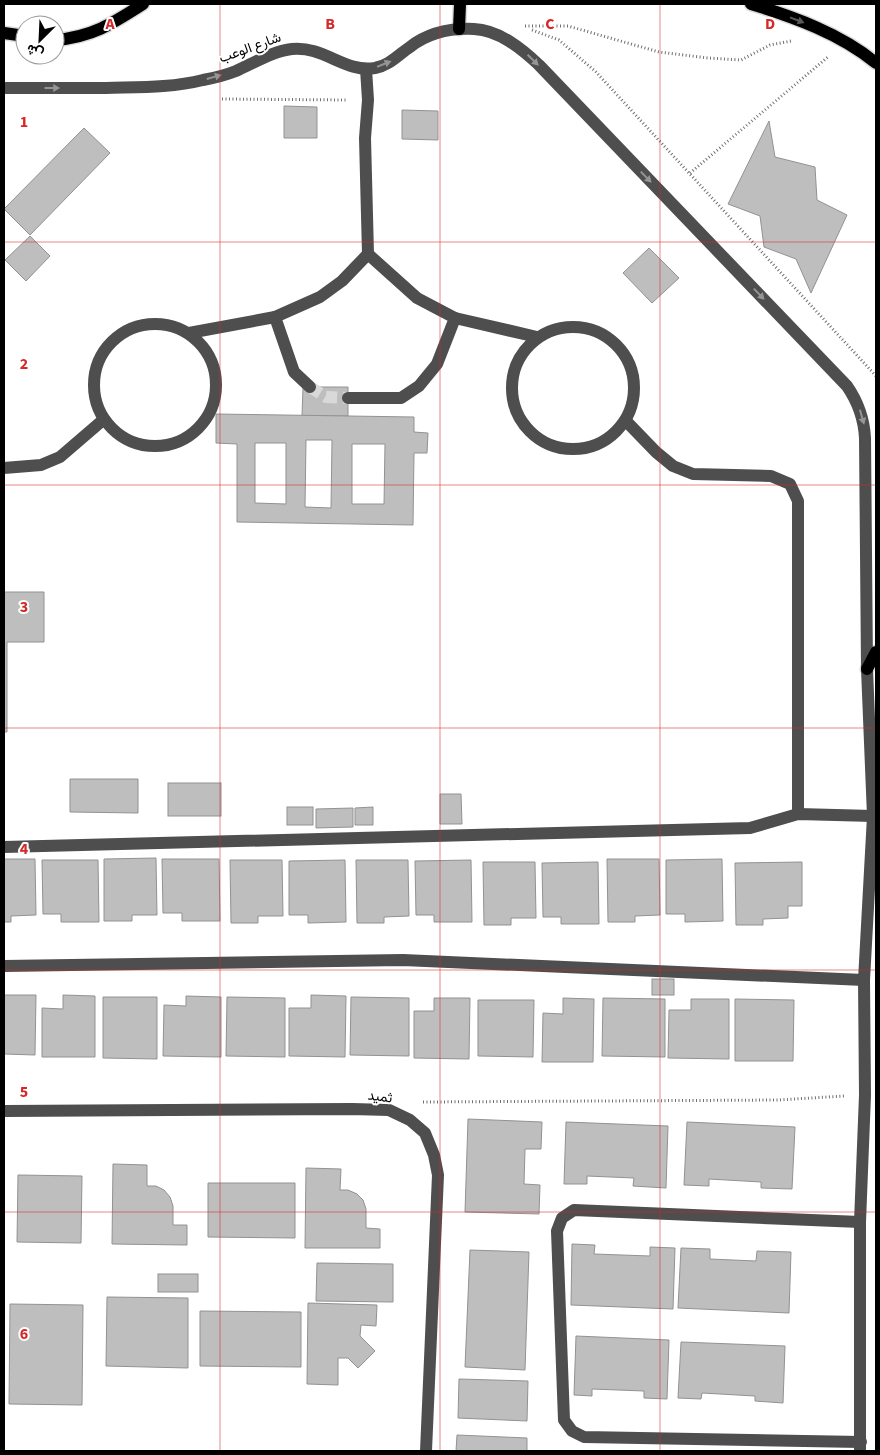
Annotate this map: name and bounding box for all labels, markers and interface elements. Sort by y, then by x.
text: A [104,13,115,35]
text: B [325,13,335,35]
text: C [545,13,555,35]
text: D [765,13,775,35]
north arrow [15,15,65,65]
one-way arrow [790,16,805,24]
street label: شارع الوعب [216,28,284,68]
text: ش [23,38,47,64]
one-way arrow [527,54,539,66]
one-way arrow [377,60,391,68]
one-way arrow [207,73,222,81]
one-way arrow [45,84,61,92]
text: 1 [20,111,28,133]
one-way arrow [640,170,652,182]
one-way arrow [752,288,764,300]
text: 2 [20,353,28,375]
one-way arrow [859,409,867,424]
text: 3 [20,596,28,618]
text: 4 [20,838,29,860]
text: 5 [20,1081,28,1103]
street label: ثميد [366,1086,394,1108]
text: 6 [20,1323,28,1345]

